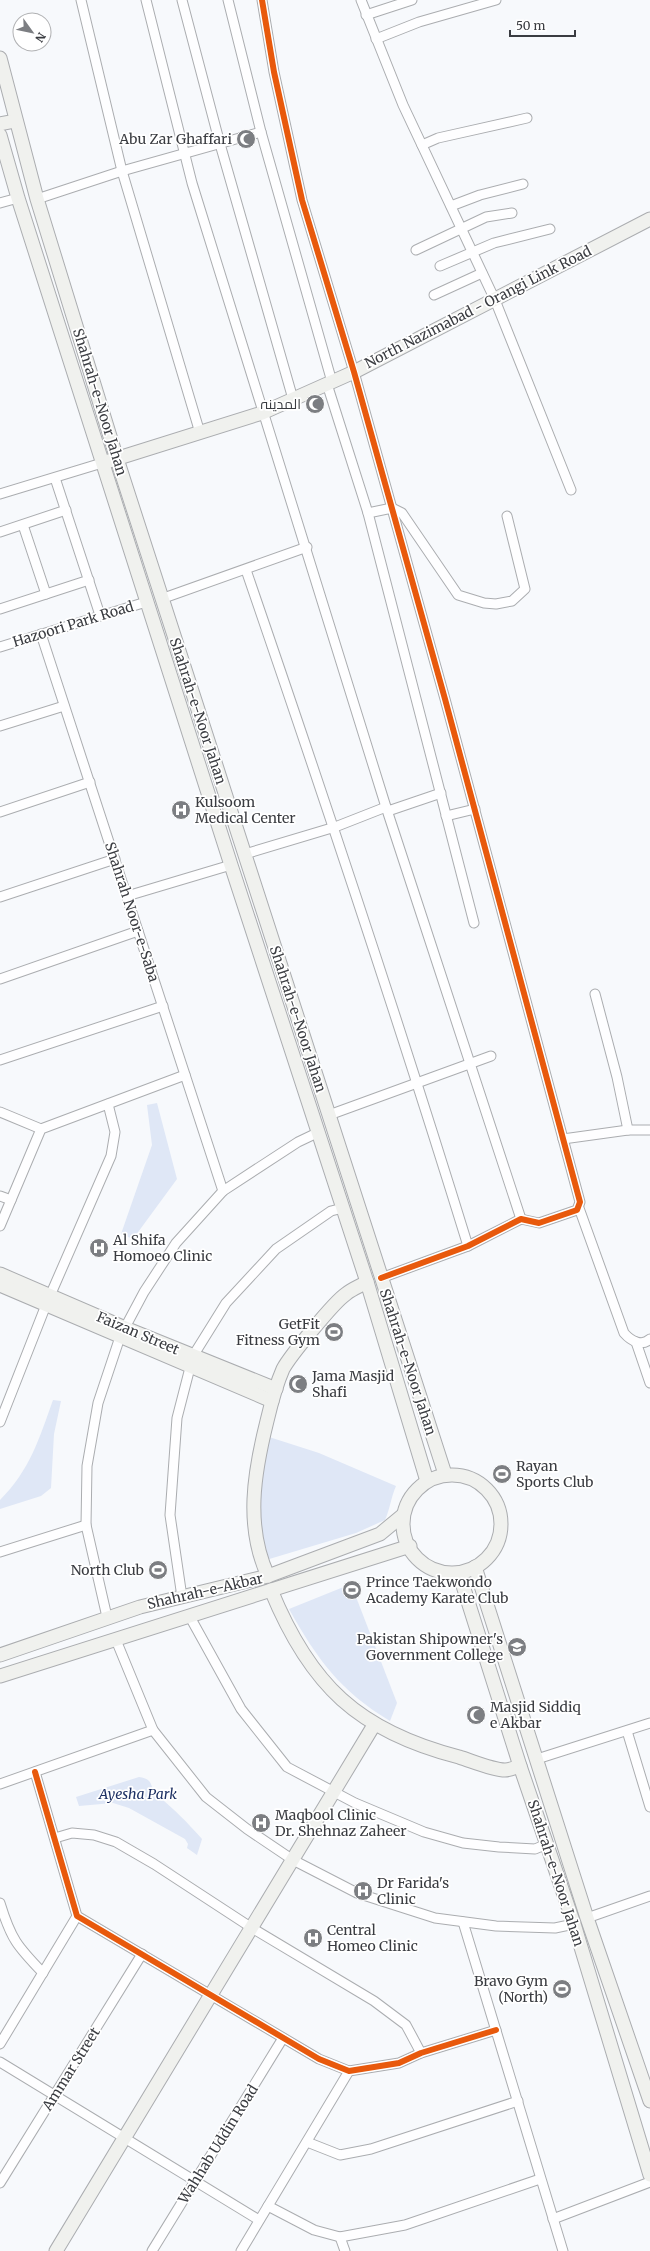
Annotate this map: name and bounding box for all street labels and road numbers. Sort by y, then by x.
street label: North Nazimabad - Orangi Link Road [362,242,595,372]
street label: Shahrah-e-Noor Jahan [69,326,131,478]
street label: Hazoori Park Road [10,597,136,651]
street label: Shahrah-e-Noor Jahan [166,635,230,787]
street label: Shahrah Noor-e-Saba [101,840,163,985]
street label: Shahrah-e-Noor Jahan [266,943,330,1095]
street label: Shahrah-e-Noor Jahan [376,1286,440,1438]
street label: Faizan Street [94,1308,183,1359]
street label: Shahrah-e-Akbar [145,1569,265,1613]
street label: Shahrah-e-Noor Jahan [524,1797,588,1949]
street label: Ammar Street [38,2024,104,2115]
street label: Wahhab Uddin Road [174,2081,262,2208]

